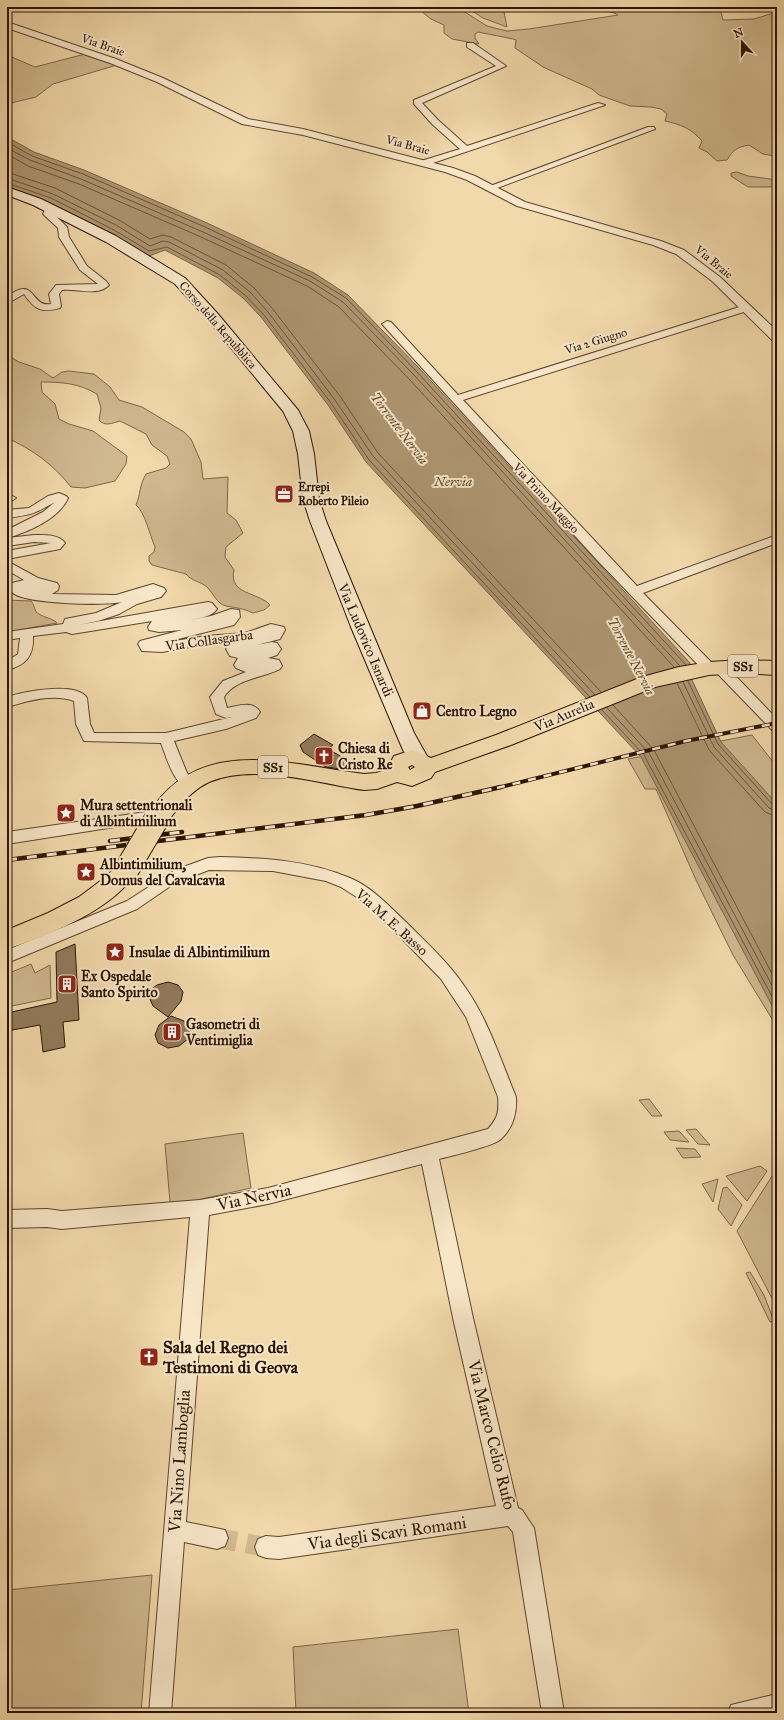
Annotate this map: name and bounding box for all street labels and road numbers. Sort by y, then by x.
street label: Via Braie [79,31,127,59]
street label: Via Braie [383,132,432,158]
street label: Via Braie [691,242,736,282]
street label: Corso della Repubblica [176,279,260,372]
street label: Via 2 Giugno [562,325,629,358]
street label: Via Primo Maggio [509,459,582,537]
street label: Via Ludovico Isnardi [334,580,397,700]
street label: Via Collasgarba [163,626,254,655]
road number: SS1 [728,655,758,677]
street label: Via Aurelia [531,695,597,736]
road number: SS1 [258,756,288,778]
street label: Via M. E. Basso [351,885,431,959]
street label: Via Nervia [214,1179,294,1216]
street label: Via Marco Celio Rufo [463,1357,520,1512]
street label: Via Nino Lamboglia [164,1388,195,1534]
street label: Via degli Scavi Romani [305,1512,468,1555]

